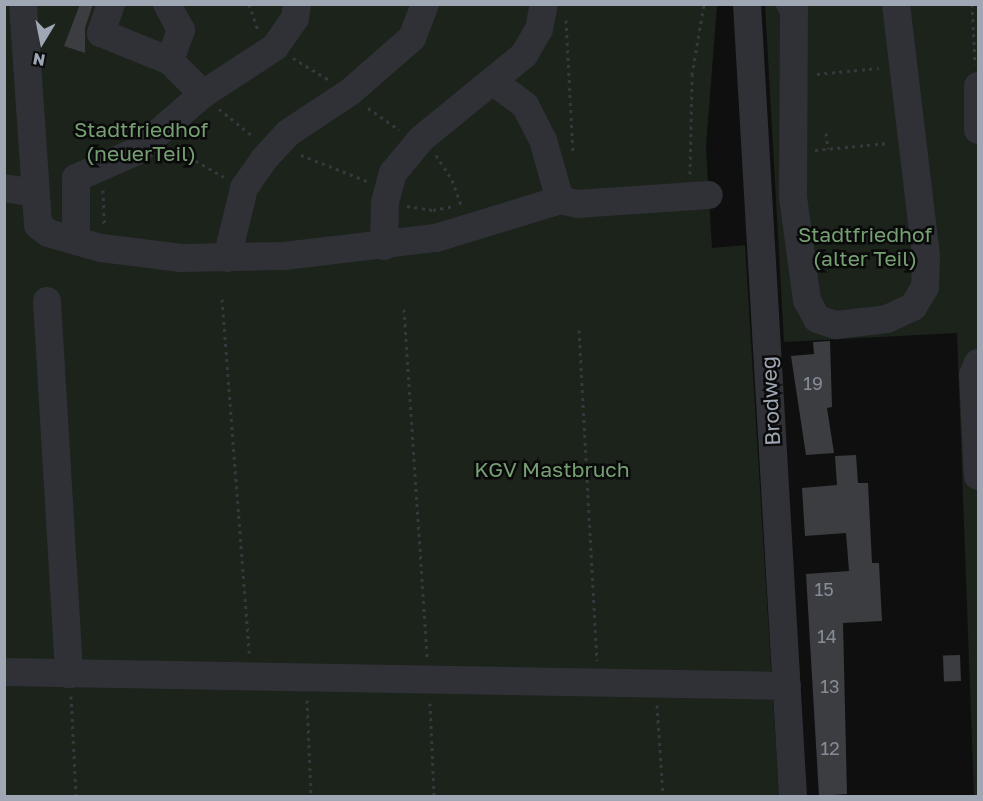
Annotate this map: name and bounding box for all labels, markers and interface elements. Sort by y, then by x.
north arrow [12,12,72,72]
text: N [31,49,47,71]
park label: Stadtfriedhof (neuerTeil) [74,116,208,166]
park label: Stadtfriedhof (alter Teil) [798,221,932,271]
street label: Brodweg [755,356,785,446]
house number: 19 [803,372,823,394]
park label: KGV Mastbruch [474,456,630,482]
house number: 15 [814,578,834,600]
house number: 14 [817,625,837,647]
house number: 13 [820,675,840,697]
house number: 12 [820,737,840,759]

